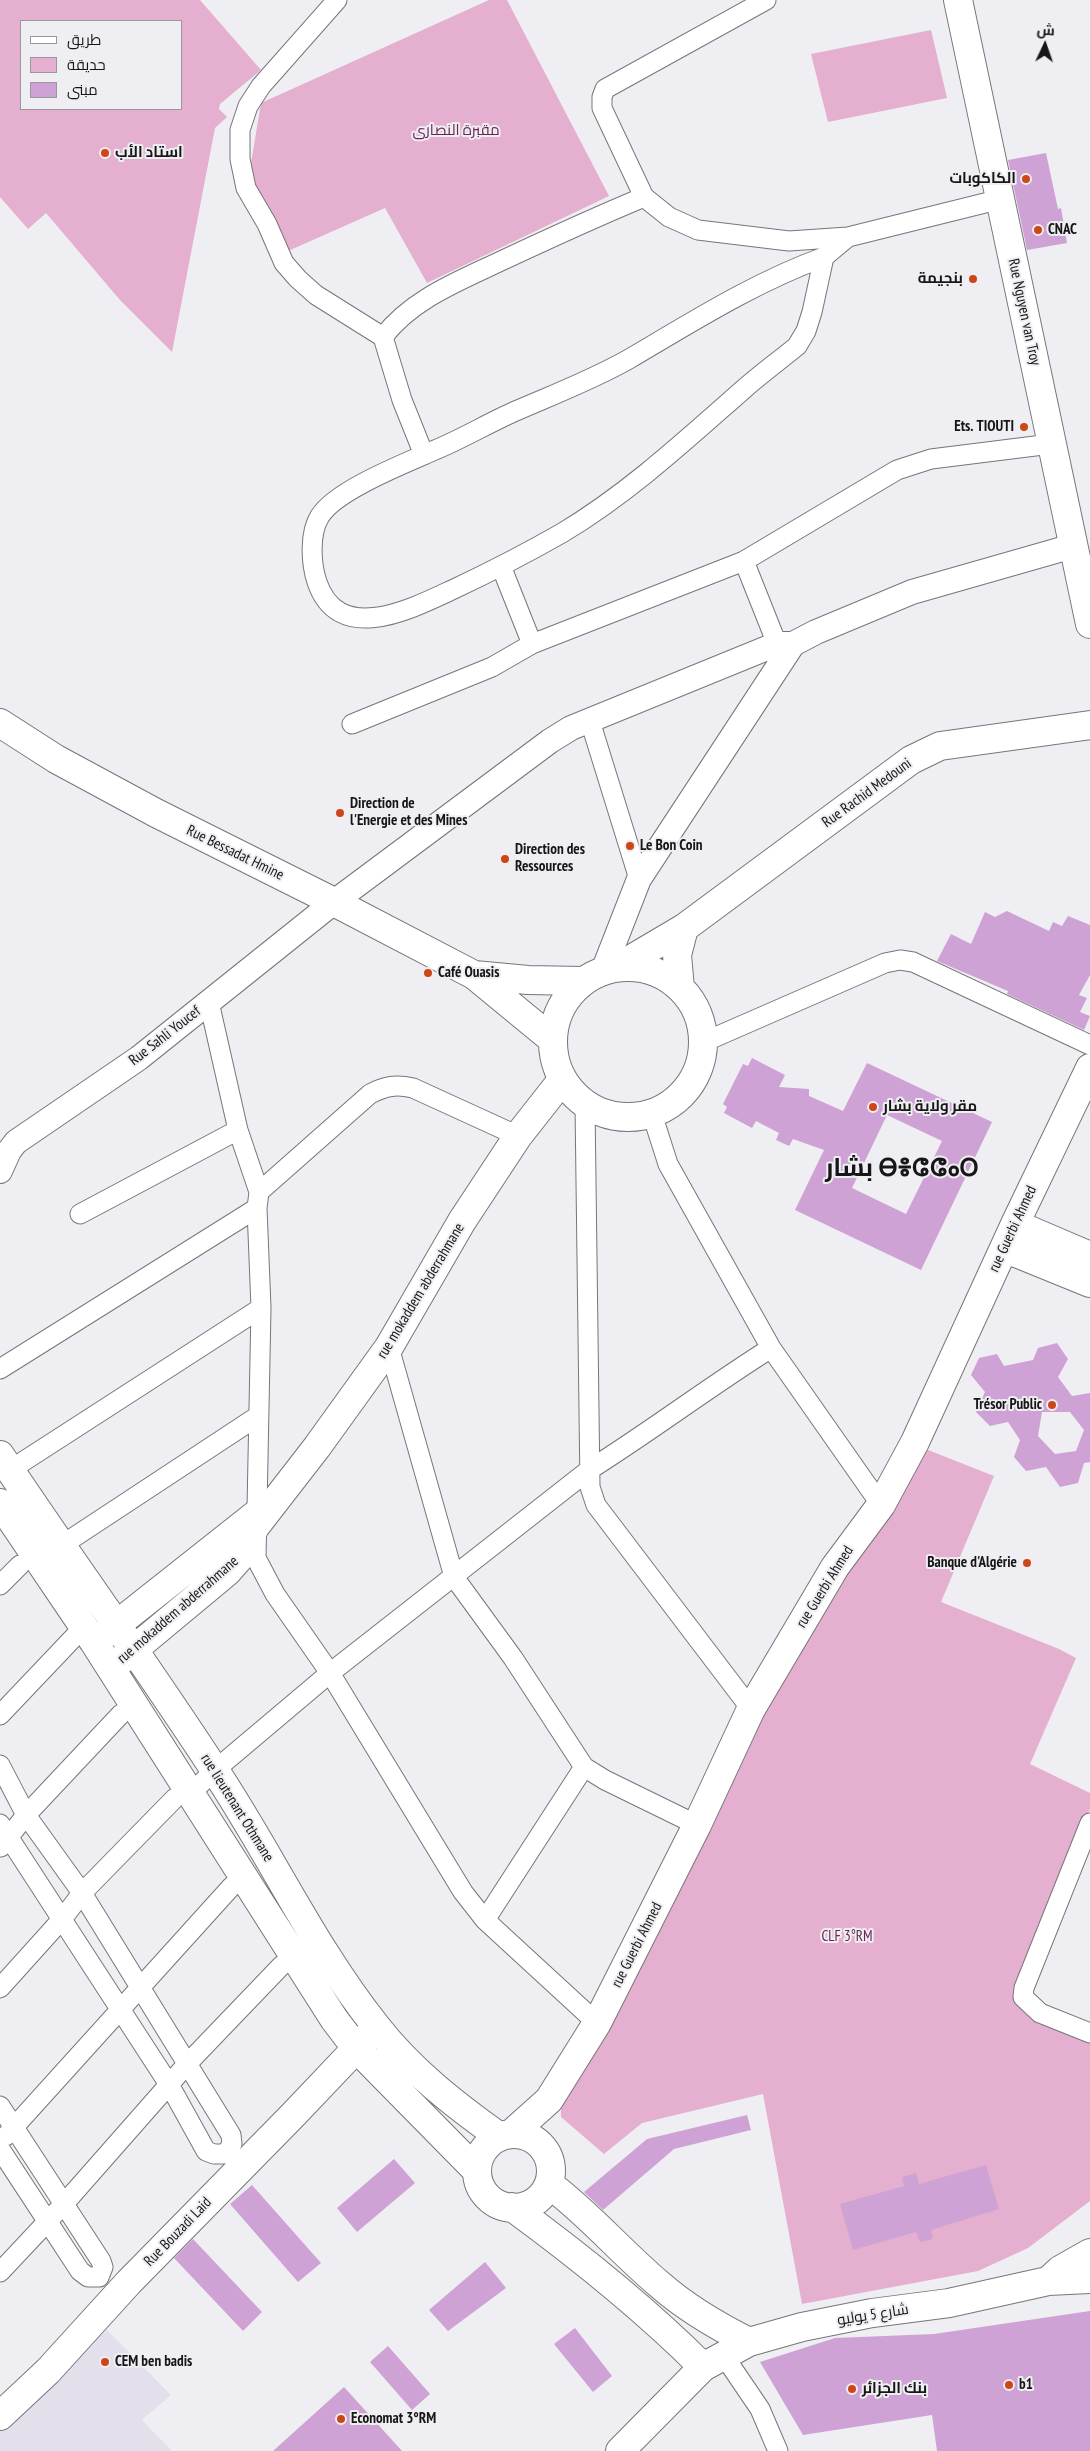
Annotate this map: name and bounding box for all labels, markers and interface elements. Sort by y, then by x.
legend [20,20,182,110]
north arrow [1020,20,1070,70]
text: ش [1036,21,1055,39]
text: طريق [67,30,101,49]
text: حديقة [67,55,106,74]
text: مبنى [67,80,98,99]
park label: مقبرة النصارى [412,122,500,140]
place label: استاد الأب [115,144,183,162]
marker: استاد الأب [99,147,111,159]
place label: الكاكوبات [950,170,1016,188]
marker: الكاكوبات [1020,173,1032,185]
place label: CNAC [1048,221,1077,239]
marker: CNAC [1032,224,1044,236]
street label: Rue Nguyen van Troy [1004,257,1044,367]
place label: بنجيمة [918,270,963,288]
marker: بنجيمة [967,273,979,285]
place label: Ets. TIOUTI [954,418,1014,436]
marker: Ets. TIOUTI [1018,421,1030,433]
street label: Rue Rachid Medouni [819,754,915,832]
place label: Direction de l'Energie et des Mines [350,795,467,830]
marker: Direction de l'Energie et des Mines [334,807,346,819]
street label: Rue Bessadat Hmine [183,822,287,884]
place label: Le Bon Coin [640,837,703,855]
marker: Le Bon Coin [624,840,636,852]
place label: Direction des Ressources [515,841,585,876]
marker: Direction des Ressources [499,853,511,865]
place label: Café Ouasis [438,964,499,982]
marker: Café Ouasis [422,967,434,979]
street label: Rue Sahli Youcef [126,1002,204,1070]
place label: مقر ولاية بشار [883,1098,977,1116]
marker: مقر ولاية بشار [867,1101,879,1113]
district label: بشار ⴱⴻⵛⵛⴰⵔ [825,1154,979,1184]
street label: rue Guerbi Ahmed [985,1183,1041,1275]
street label: rue mokaddem abderrahmane [373,1220,469,1362]
place label: Trésor Public [974,1396,1042,1414]
marker: Trésor Public [1046,1399,1058,1411]
street label: rue Guerbi Ahmed [793,1543,857,1631]
street label: rue mokaddem abderrahmane [114,1552,242,1668]
place label: Banque d'Algérie [927,1554,1017,1572]
marker: Banque d'Algérie [1021,1557,1033,1569]
street label: rue lieutenant Othmane [197,1751,277,1865]
street label: rue Guerbi Ahmed [608,1899,666,1991]
park label: CLF 3°RM [821,1928,873,1946]
street label: Rue Bouzadi Laid [141,2194,215,2270]
street label: شارع 5 يوليو [836,2300,910,2330]
place label: CEM ben badis [115,2353,192,2371]
marker: CEM ben badis [99,2356,111,2368]
place label: b1 [1019,2376,1033,2394]
marker: b1 [1003,2379,1015,2391]
place label: بنك الجزائر [862,2380,927,2398]
marker: بنك الجزائر [846,2383,858,2395]
place label: Economat 3°RM [351,2410,436,2428]
marker: Economat 3°RM [335,2413,347,2425]

